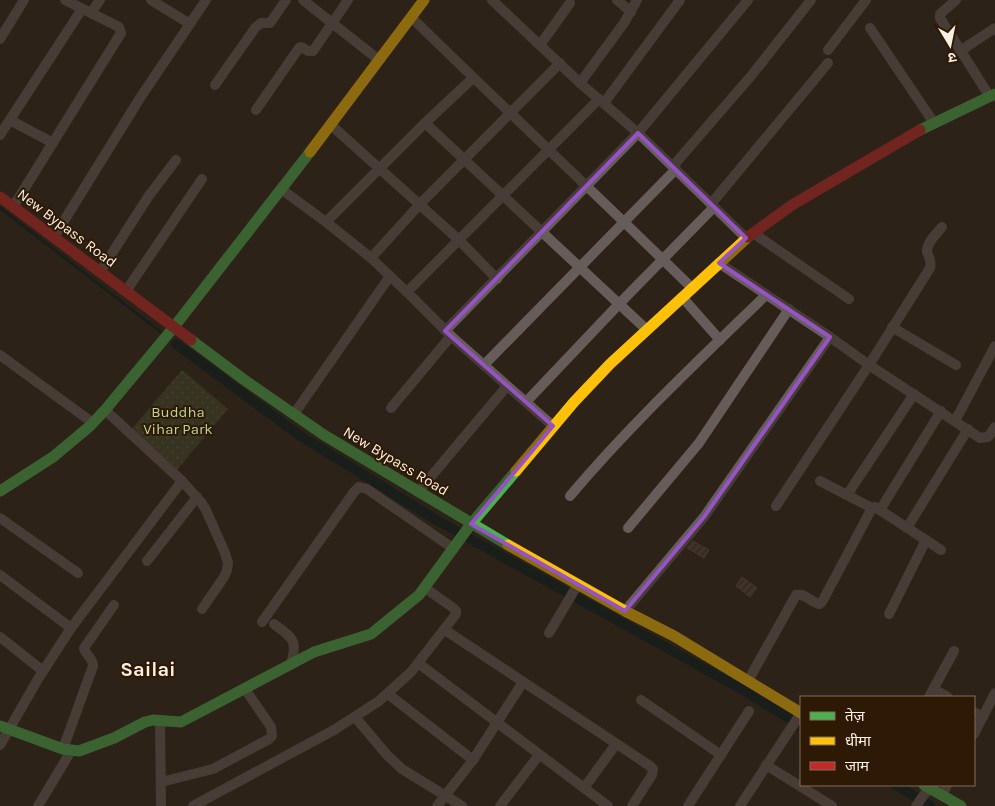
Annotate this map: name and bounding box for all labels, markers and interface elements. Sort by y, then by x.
north arrow [925,20,975,70]
text: उ [946,48,958,67]
street label: New Bypass Road [14,185,120,271]
park label: Buddha Vihar Park [143,403,213,438]
street label: New Bypass Road [340,422,452,500]
district label: Sailai [120,658,176,681]
legend [800,696,975,786]
text: तेज़ [845,707,866,725]
text: धीमा [845,732,872,750]
text: जाम [845,757,870,775]

